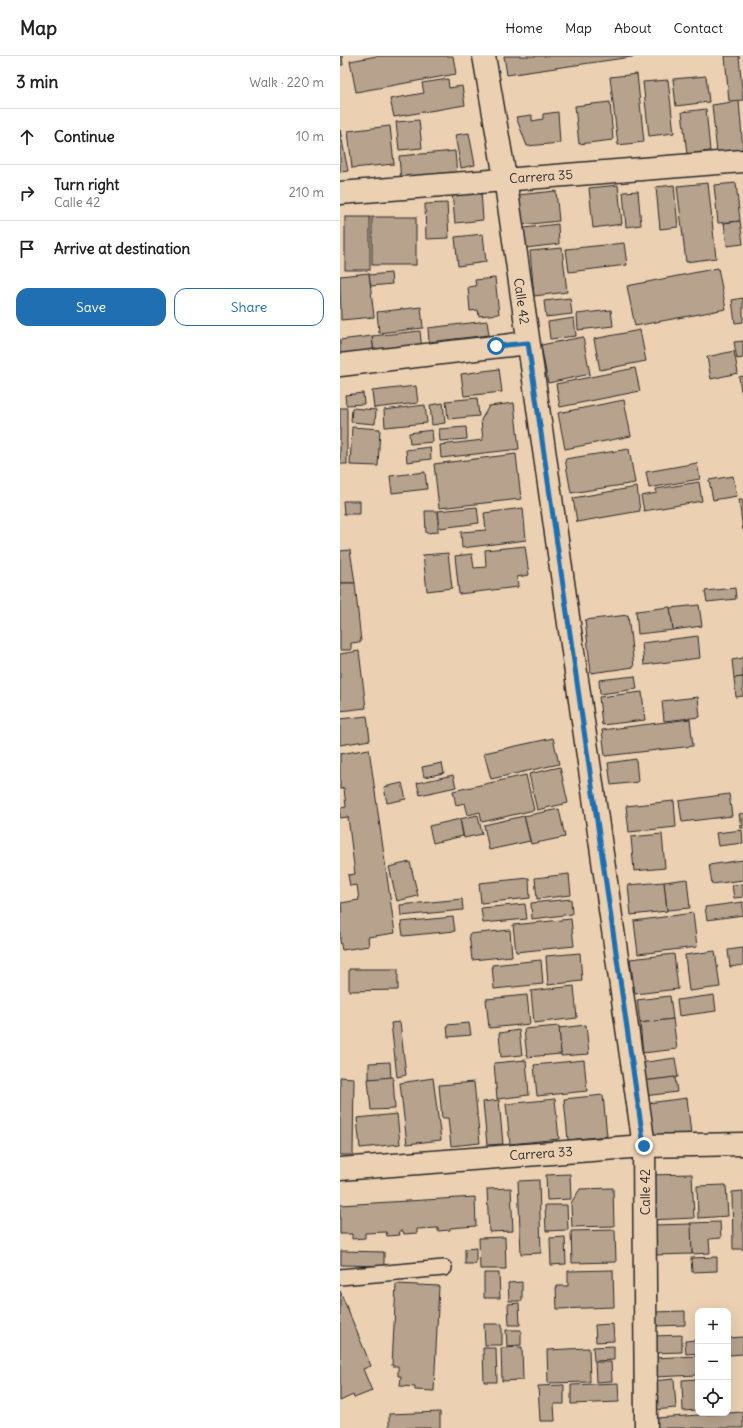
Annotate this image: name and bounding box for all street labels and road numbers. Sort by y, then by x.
street label: Carrera 35 [509,166,573,187]
street label: Calle 42 [510,277,533,325]
street label: Carrera 33 [509,1143,573,1164]
street label: Calle 42 [637,1169,654,1215]

